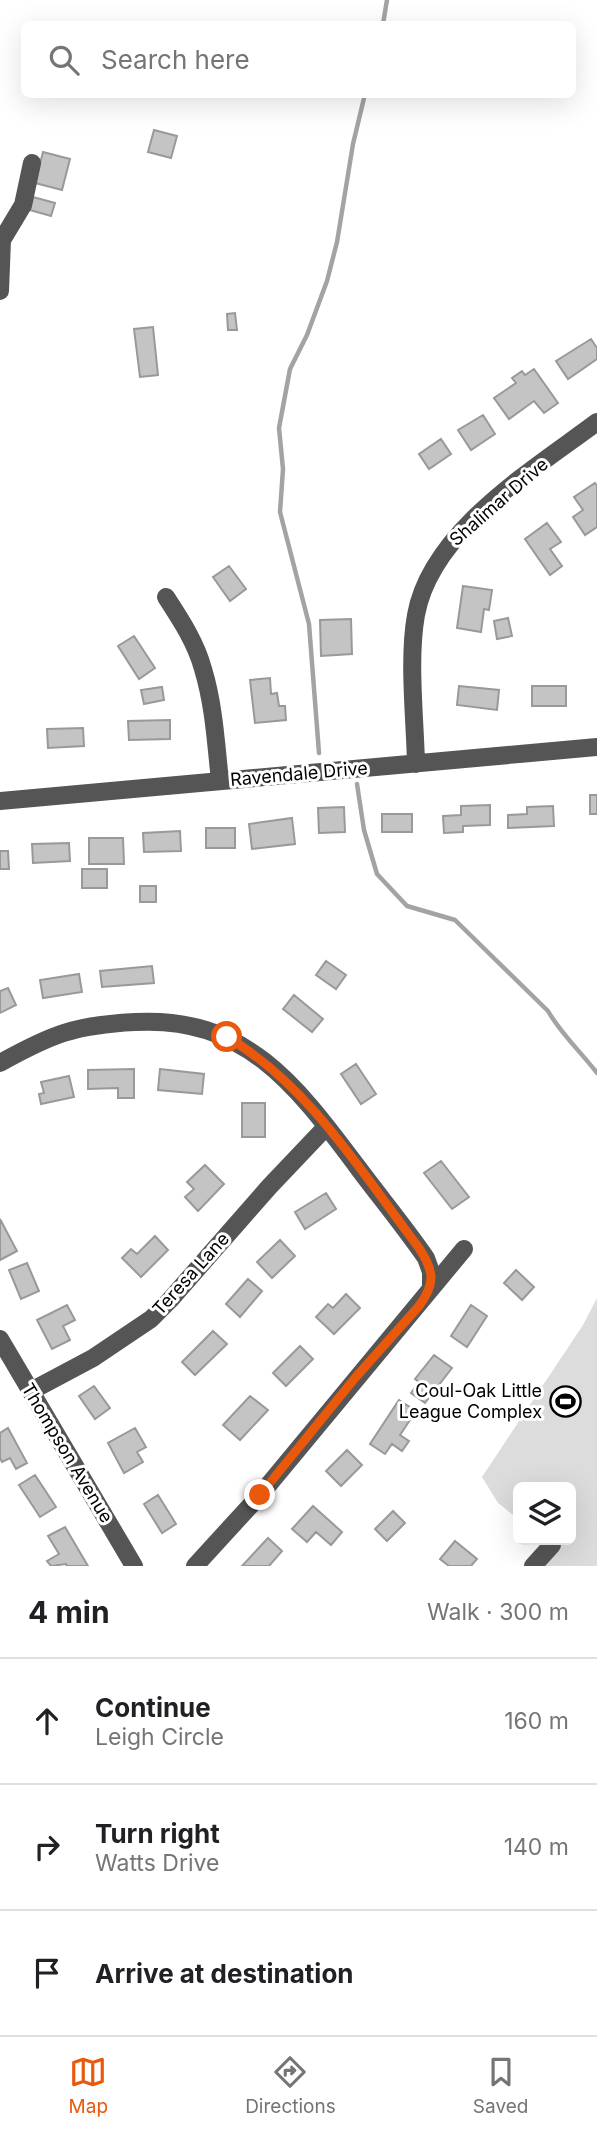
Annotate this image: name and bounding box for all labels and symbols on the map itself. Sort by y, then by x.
street label: Shalimar Drive [445,453,552,550]
street label: Ravendale Drive [229,757,369,790]
route start [211,1021,242,1052]
street label: Teresa Lane [148,1228,233,1319]
street label: Thompson Avenue [17,1379,117,1526]
place label: Coul-Oak Little League Complex [399,1380,542,1422]
sports icon: Coul-Oak Little League Complex [548,1384,582,1418]
route end [244,1479,275,1510]

